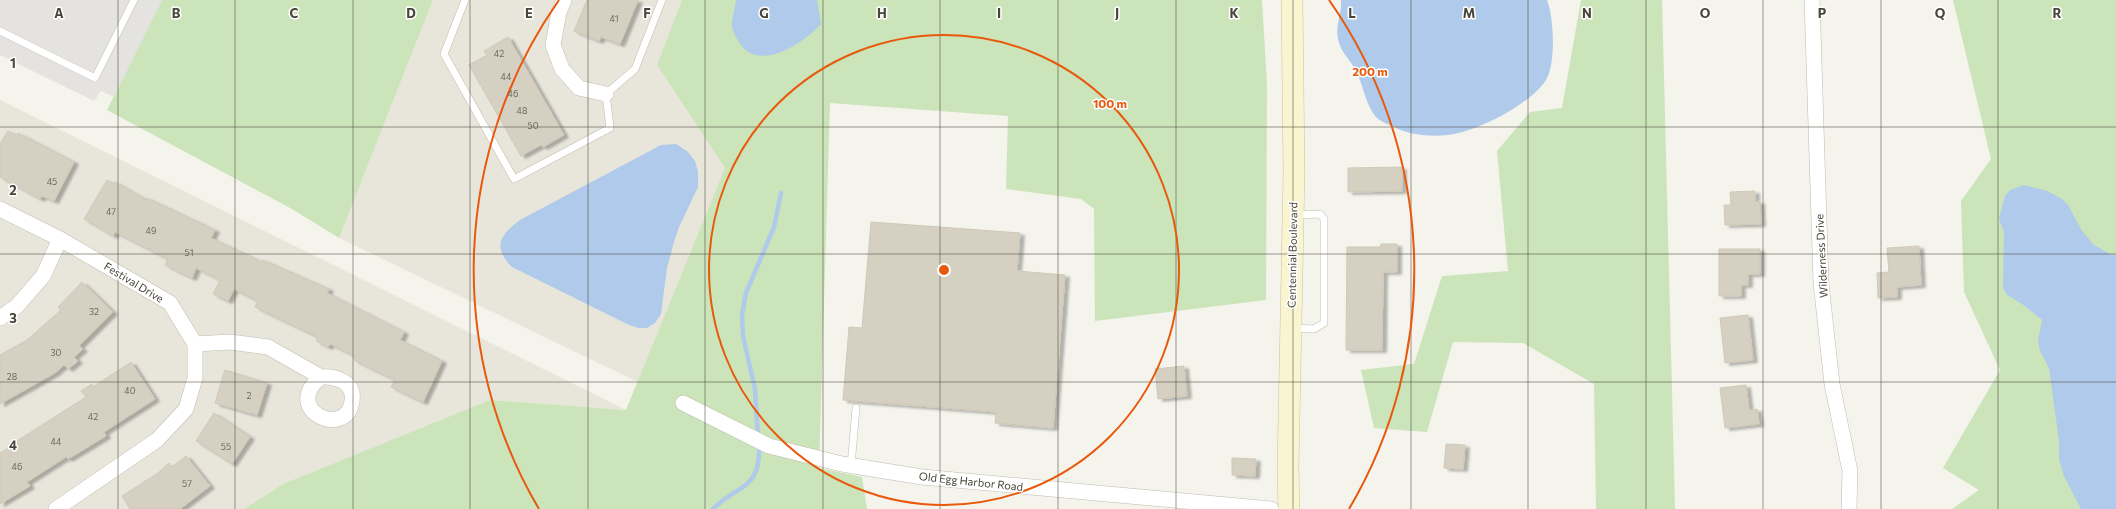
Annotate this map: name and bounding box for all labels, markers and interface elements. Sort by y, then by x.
text: A [54,5,64,21]
text: B [172,5,181,21]
text: C [290,5,299,21]
text: D [406,5,416,21]
text: E [525,5,533,21]
text: F [643,5,651,21]
text: G [759,5,769,21]
text: H [877,5,887,21]
text: I [997,5,1001,21]
text: J [1115,5,1119,21]
text: K [1229,5,1239,21]
text: L [1348,5,1356,21]
text: M [1463,5,1475,21]
text: N [1582,5,1592,21]
text: O [1700,5,1711,21]
text: P [1818,5,1827,21]
text: Q [1935,5,1946,21]
text: R [2053,5,2062,21]
house number: 41 [610,13,618,24]
house number: 42 [494,48,504,59]
text: 1 [10,55,16,71]
text: 200 m [1352,64,1388,78]
house number: 44 [501,71,512,82]
house number: 46 [508,88,518,99]
text: 100 m [1093,96,1127,110]
house number: 48 [517,105,527,116]
house number: 50 [527,120,539,131]
house number: 45 [47,176,57,187]
text: 2 [9,182,17,198]
street label: Centennial Boulevard [1285,202,1299,308]
house number: 47 [106,206,116,217]
street label: Wilderness Drive [1812,213,1830,298]
house number: 49 [146,225,156,236]
house number: 51 [184,247,194,258]
street label: Festival Drive [102,259,166,305]
centre of rings [937,263,951,277]
house number: 32 [89,306,99,317]
text: 3 [9,310,17,326]
house number: 30 [50,347,62,358]
house number: 28 [7,371,17,382]
house number: 40 [124,385,136,396]
house number: 2 [247,390,252,401]
house number: 42 [88,411,98,422]
house number: 44 [51,436,62,447]
text: 4 [9,437,17,453]
house number: 55 [221,441,231,452]
house number: 46 [12,461,22,472]
street label: Old Egg Harbor Road [918,469,1024,493]
house number: 57 [182,478,192,489]

